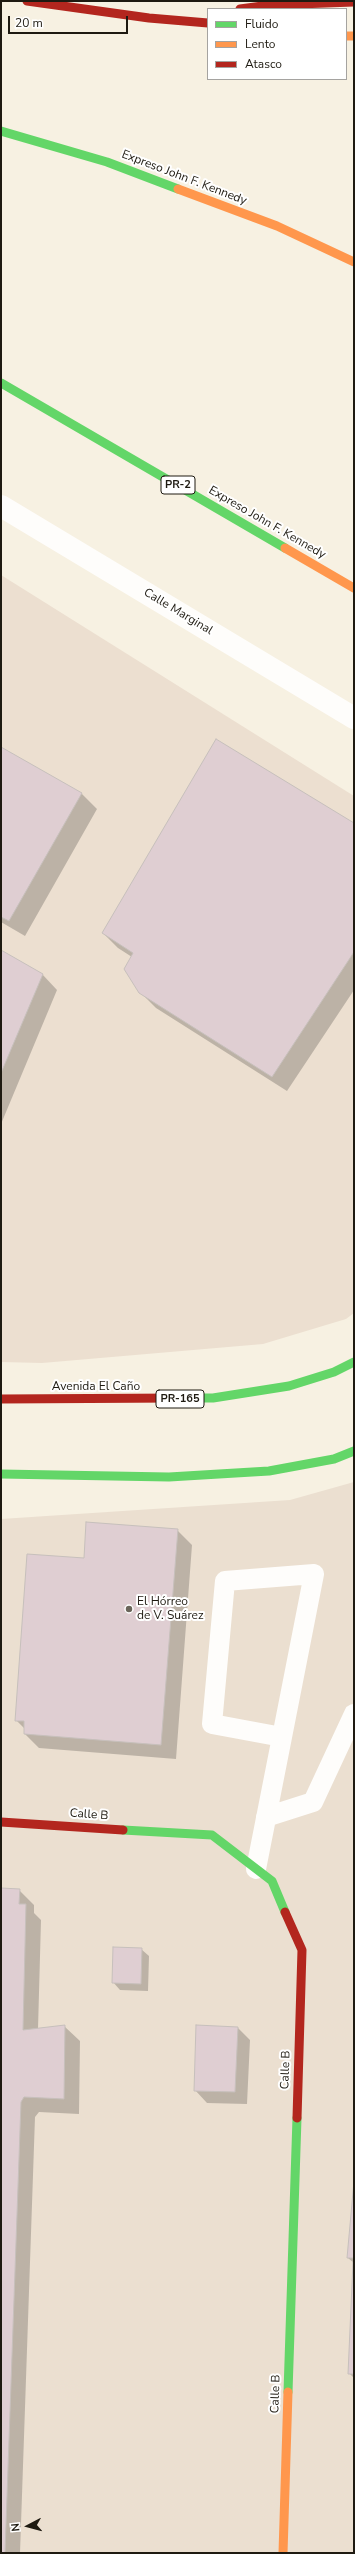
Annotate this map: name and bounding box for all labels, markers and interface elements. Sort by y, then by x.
scale bar [10,8,130,34]
legend [207,8,347,80]
text: 20 m [15,15,43,31]
text: Fluido [245,16,278,32]
text: Lento [245,36,275,52]
text: Atasco [245,56,282,72]
street label: Expreso John F. Kennedy [119,148,249,208]
road number: PR-2 [161,476,195,494]
street label: Expreso John F. Kennedy [206,484,328,562]
street label: Calle Marginal [141,586,215,638]
street label: Avenida El Caño [52,1380,140,1394]
road number: PR-165 [156,1390,204,1408]
place label: El Hórreo de V. Suárez [137,1595,204,1623]
marker: El Hórreo de V. Suárez [124,1604,134,1614]
street label: Calle B [69,1806,109,1824]
street label: Calle B [278,2050,294,2090]
street label: Calle B [268,2374,284,2414]
north arrow [8,2506,48,2546]
text: N [8,2522,23,2532]

